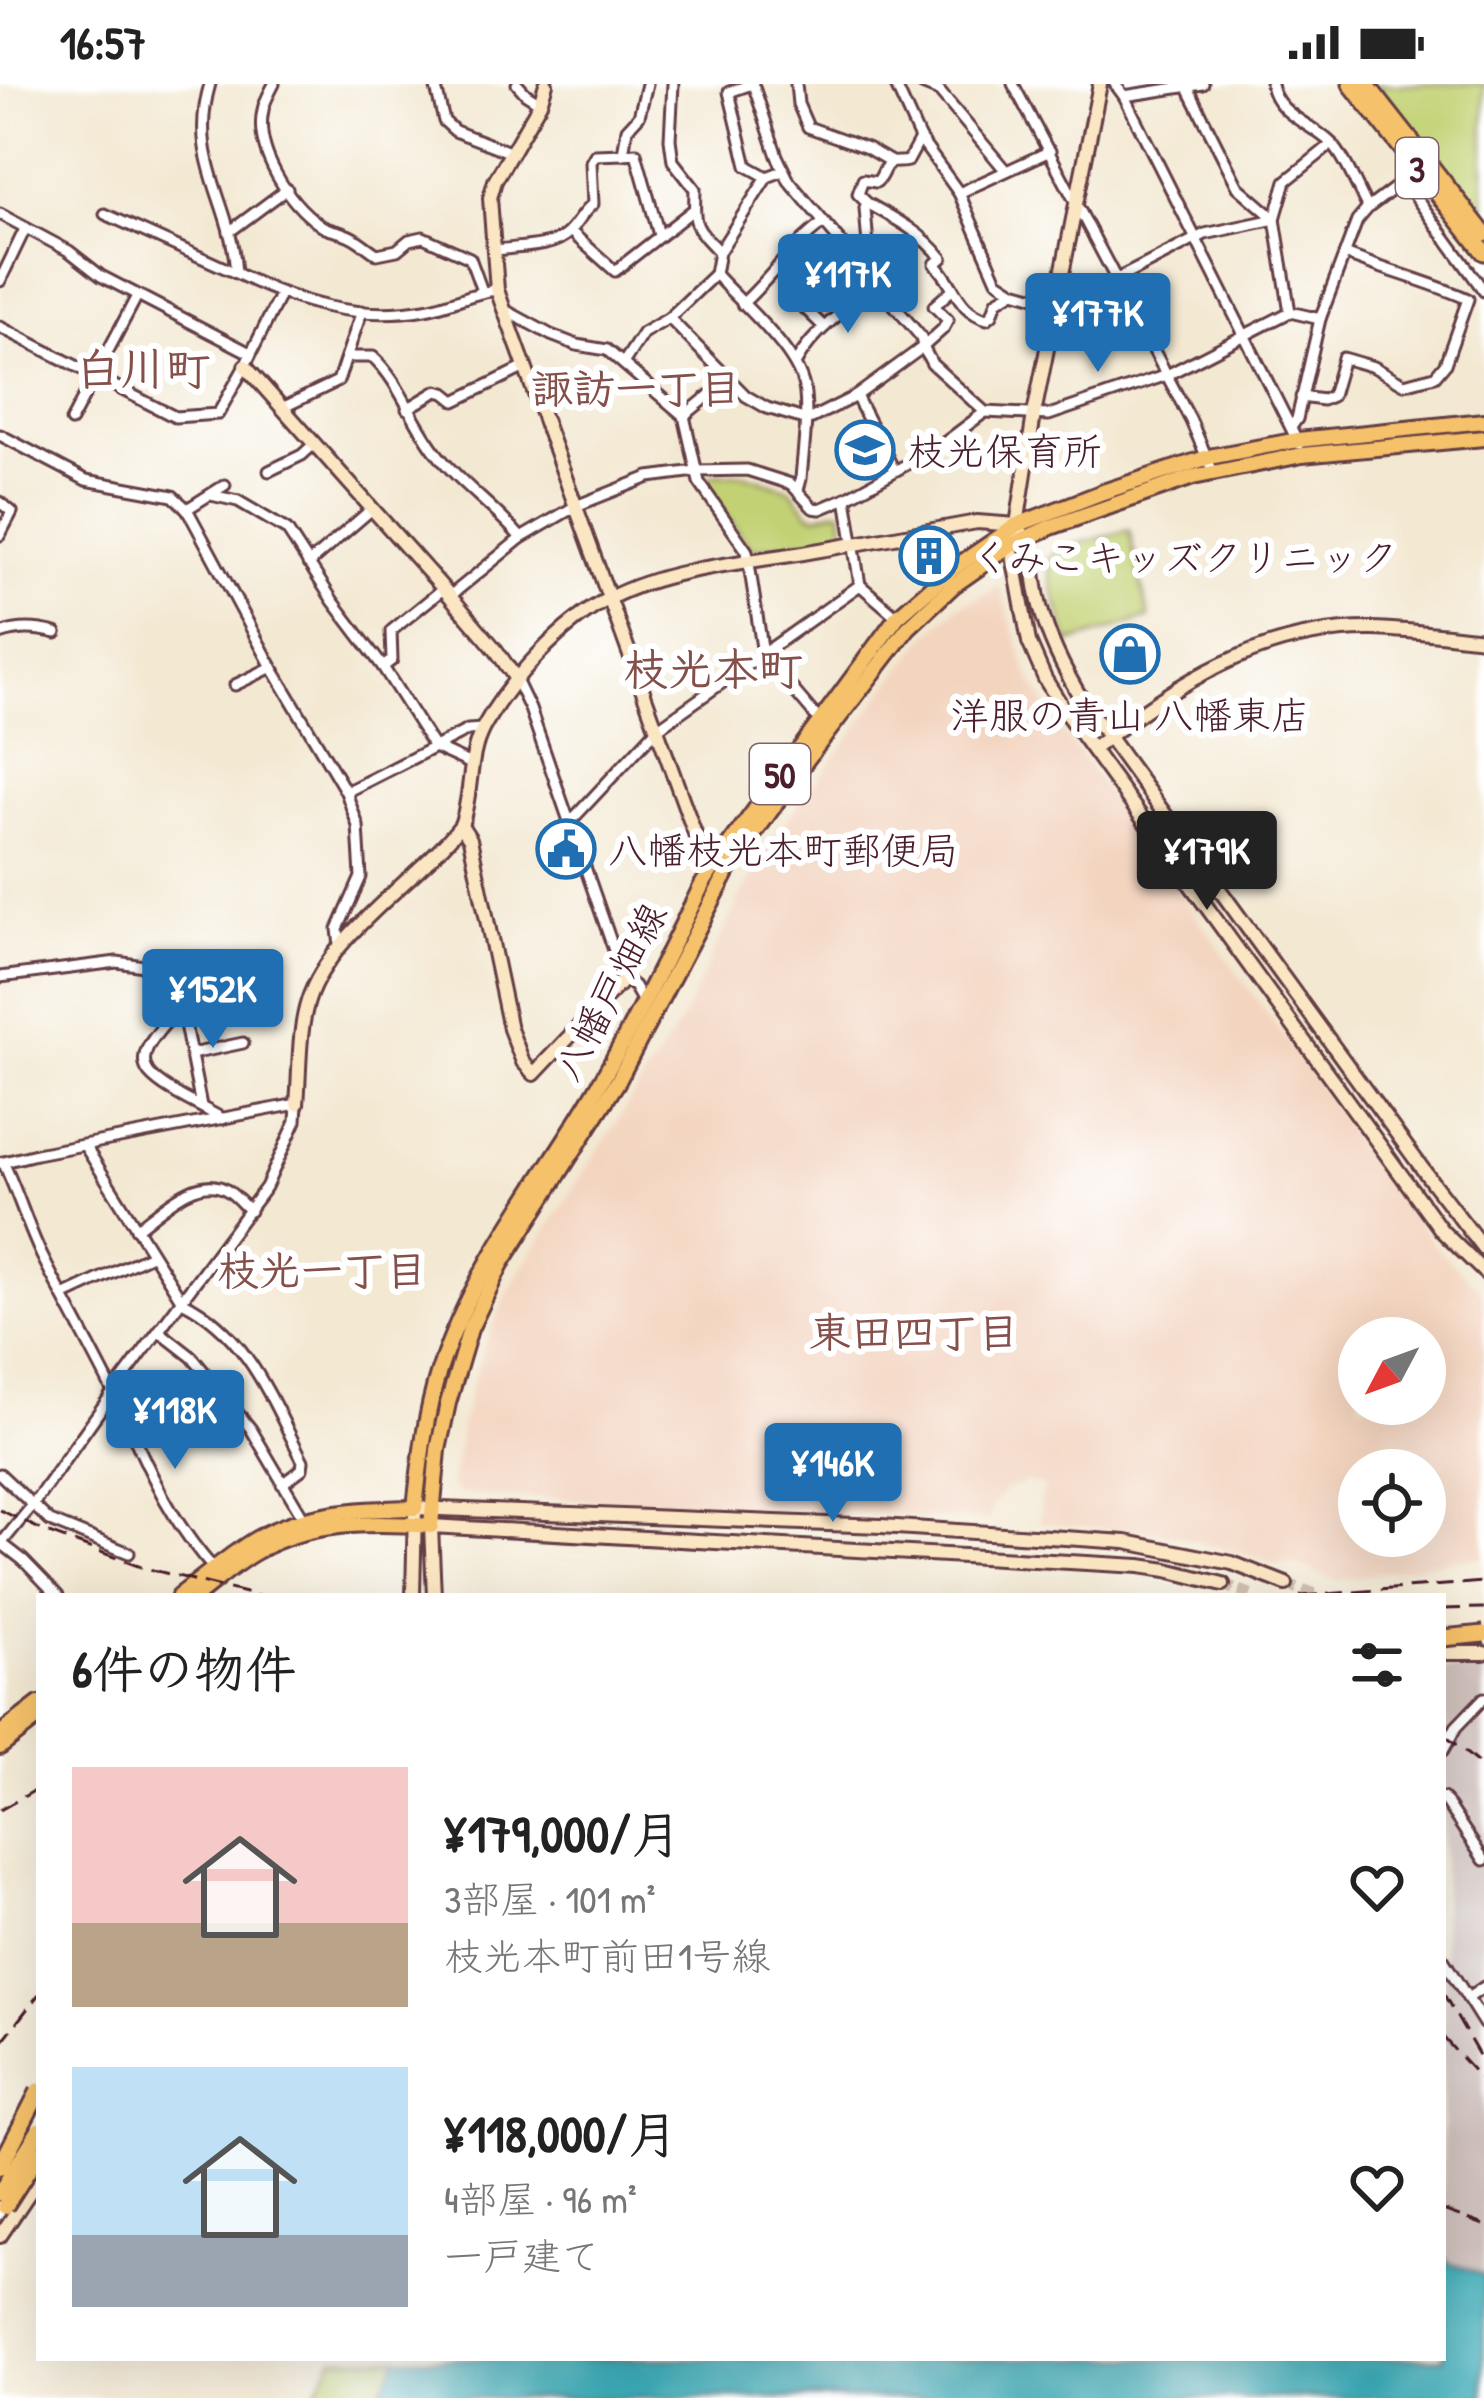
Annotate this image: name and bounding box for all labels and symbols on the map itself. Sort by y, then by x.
road number: 3 [1396,138,1438,198]
pin: ¥117K [764,234,932,336]
pin: ¥177K [1014,273,1182,375]
district label: 白川町 [75,338,211,399]
district label: 諏訪一丁目 [531,359,741,416]
school or university icon: 枝光保育所 [834,419,896,481]
place label: 枝光保育所 [907,424,1102,477]
building icon: くみこキッズクリニック [898,525,960,587]
place label: くみこキッズクリニック [971,530,1398,583]
shop icon: 洋服の青山 八幡東店 [1099,623,1161,685]
district label: 枝光本町 [623,638,803,699]
place label: 洋服の青山 八幡東店 [950,688,1310,741]
road number: 50 [750,744,810,804]
pin: ¥179K [1123,811,1291,913]
public building icon: 八幡枝光本町郵便局 [535,818,597,880]
place label: 八幡枝光本町郵便局 [608,823,959,876]
street label: 八幡戸畑線 [540,892,678,1090]
pin: ¥152K [129,949,297,1051]
district label: 枝光一丁目 [217,1241,427,1298]
district label: 東田四丁目 [809,1303,1019,1360]
north arrow [1338,1317,1446,1425]
pin: ¥118K [91,1370,259,1472]
pin: ¥146K [749,1423,917,1525]

